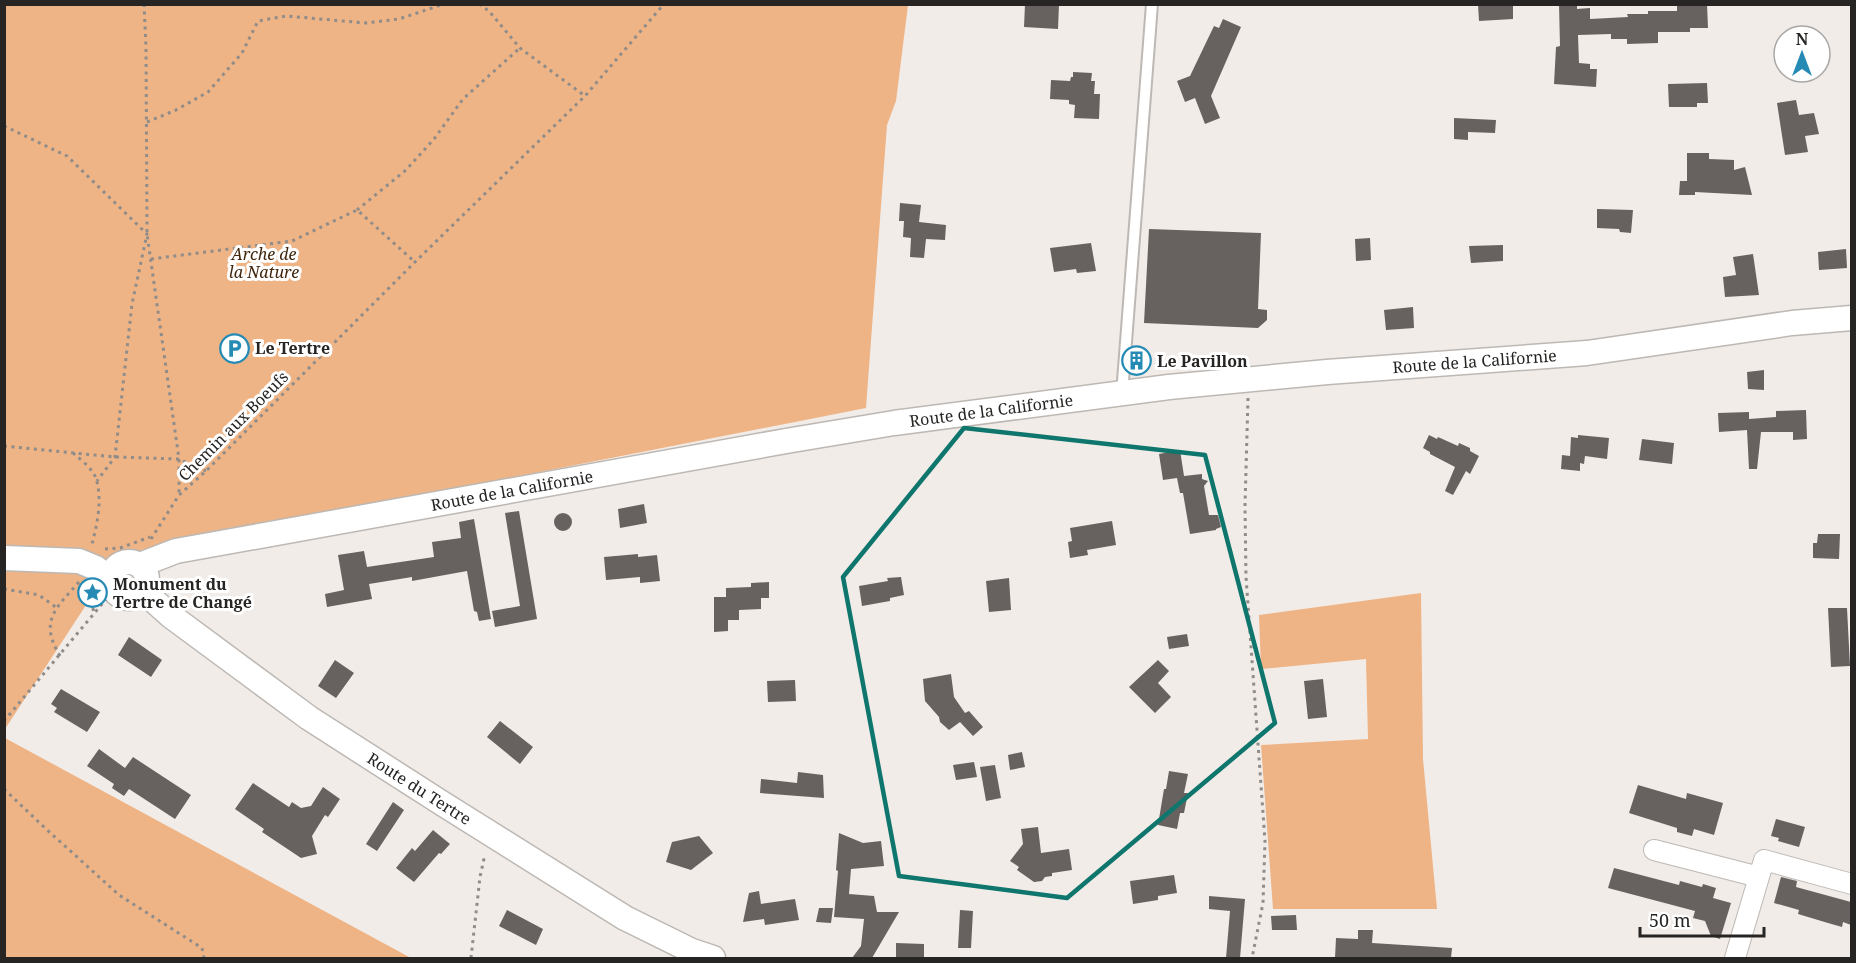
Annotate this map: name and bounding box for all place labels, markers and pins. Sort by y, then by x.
parking icon: Le Tertre [218,332,250,364]
place label: Le Tertre [255,337,330,359]
building icon: Le Pavillon [1120,345,1152,377]
place label: Le Pavillon [1157,350,1248,372]
place label: Monument du Tertre de Changé [113,573,252,613]
place icon: Monument du Tertre de Changé [76,577,108,609]

